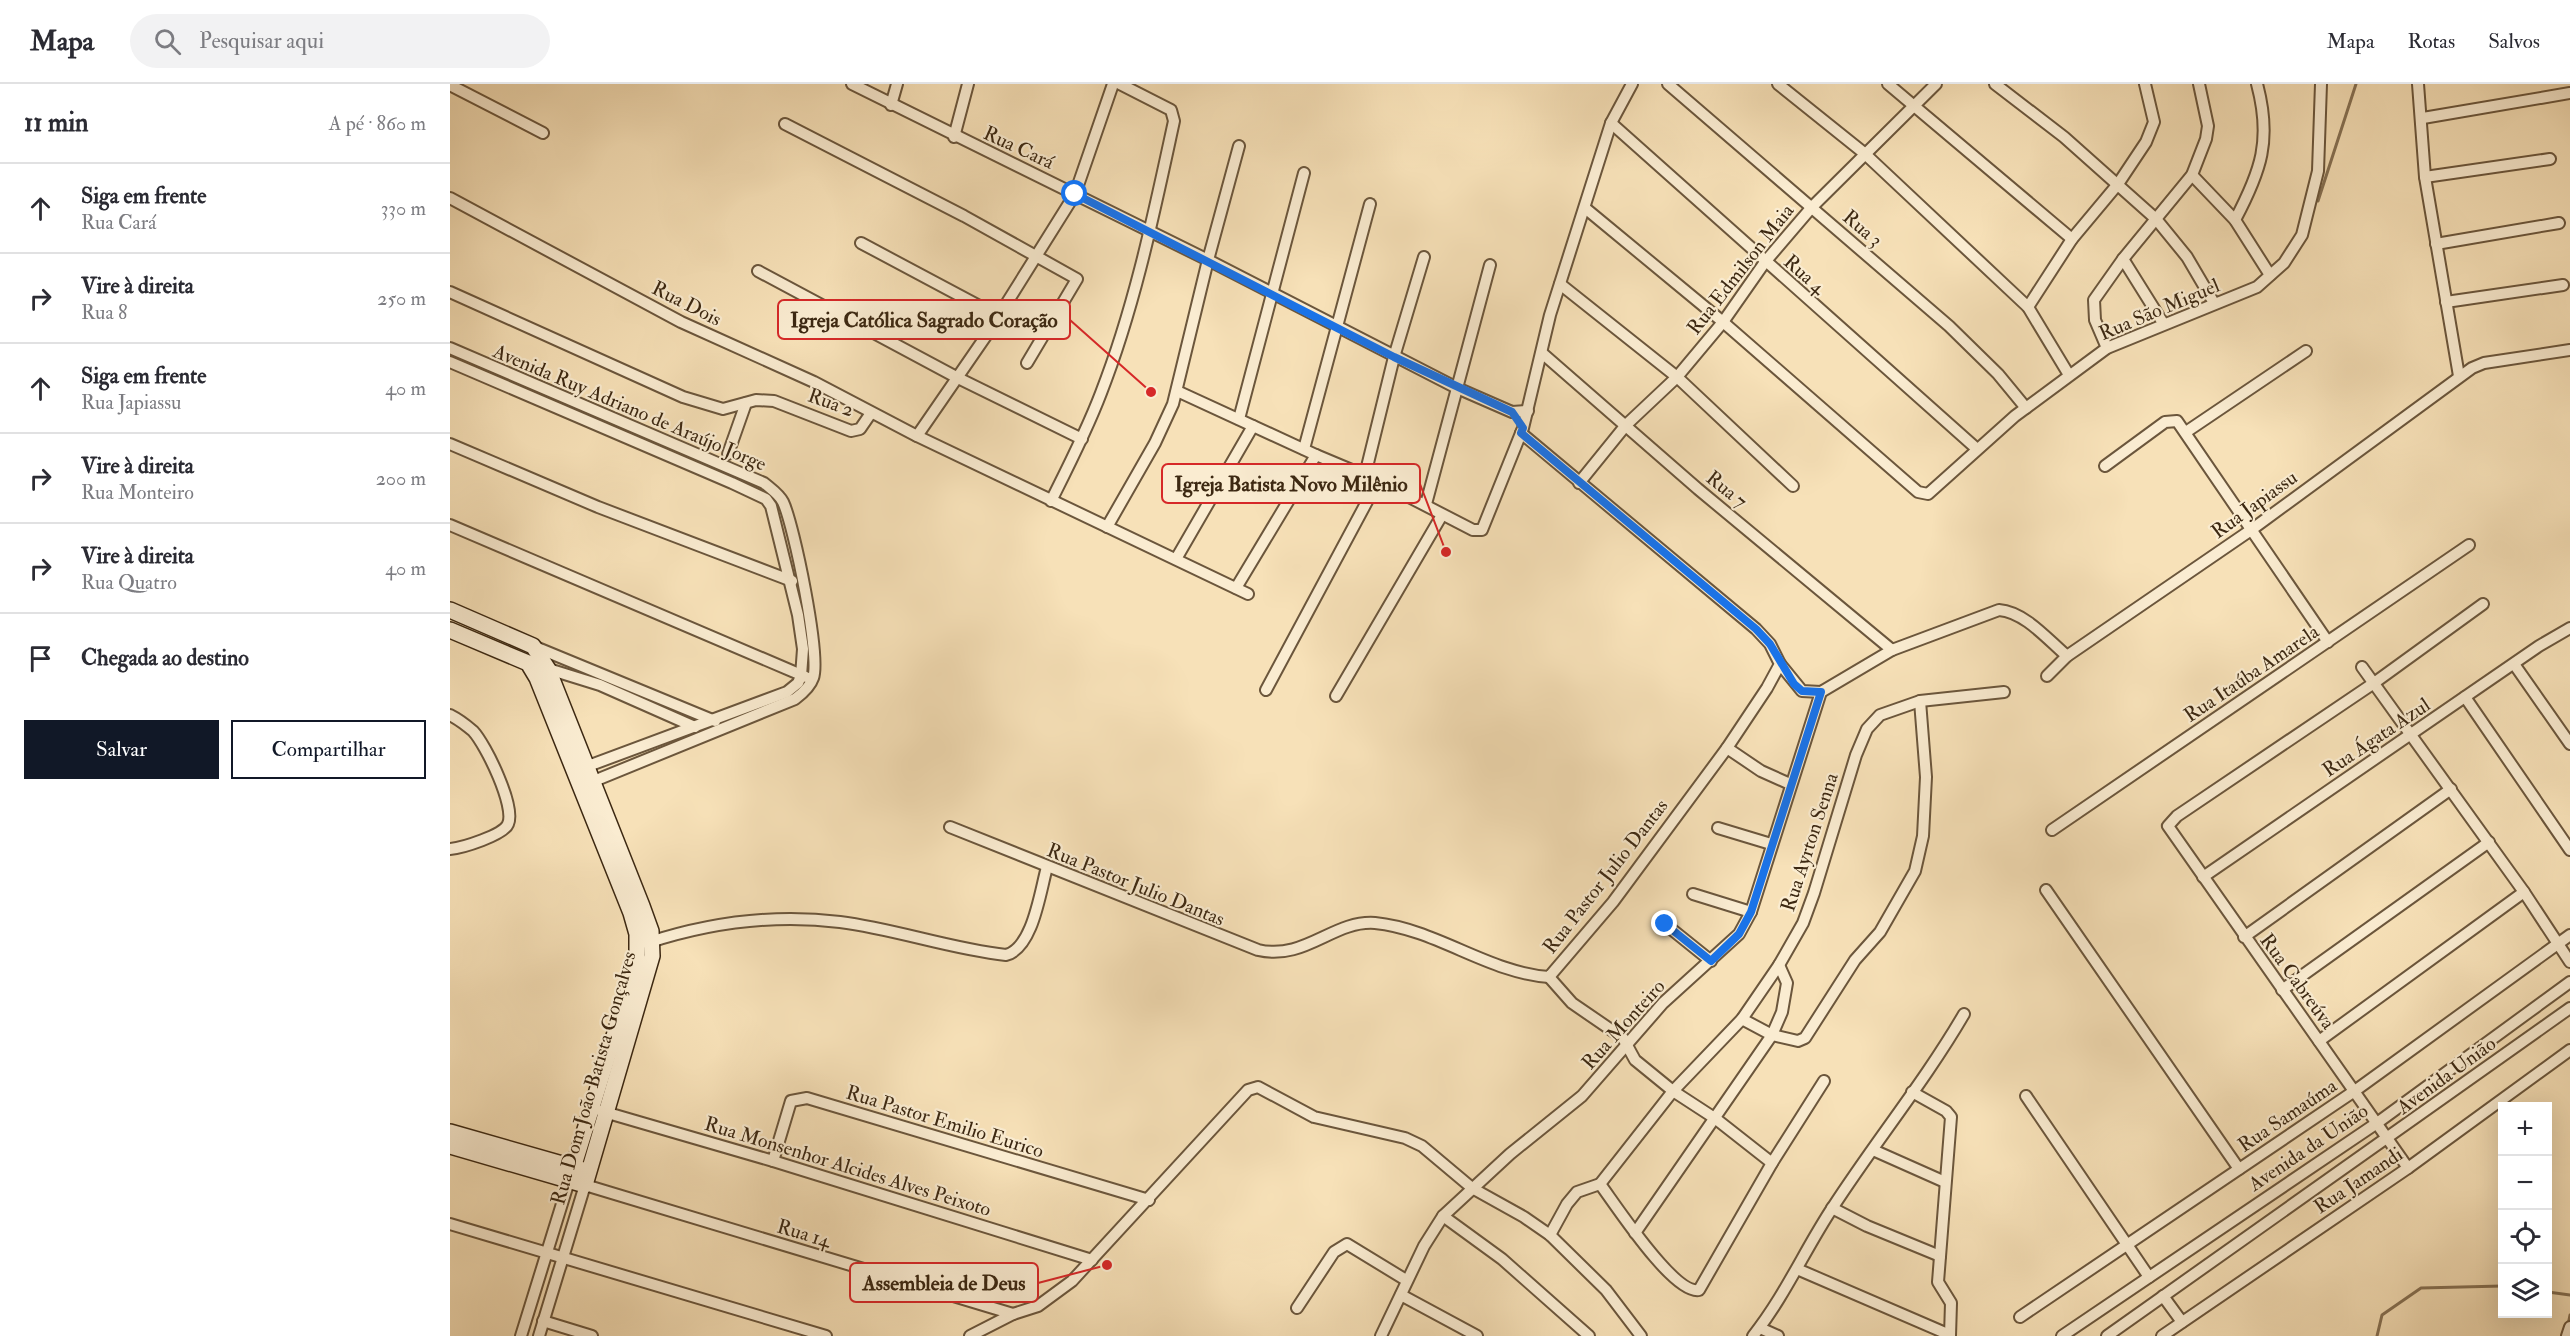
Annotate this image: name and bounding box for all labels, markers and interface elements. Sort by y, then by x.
search box [130,14,550,68]
text: Mapa [30,24,94,59]
icon: search [151,25,184,58]
text: Pesquisar aqui [199,27,324,55]
text: Mapa [2327,28,2375,55]
text: Rotas [2408,28,2455,55]
text: Salvos [2488,28,2540,55]
text: 11 min [24,107,89,139]
text: A pé · 860 m [329,111,426,136]
street label: Rua Cará [979,120,1059,175]
route start [1061,180,1087,206]
text: Siga em frente [81,182,206,210]
icon: ahead [24,192,57,225]
text: 330 m [381,196,426,221]
street label: Rua Edmilson Maia [1682,198,1800,340]
street label: Rua 3 [1838,204,1888,252]
text: Rua Cará [81,210,156,235]
street label: Rua 4 [1779,249,1832,300]
text: Vire à direita [81,272,194,300]
street label: Rua São Miguel [2095,273,2223,346]
street label: Rua Dois [648,275,726,332]
icon: right [24,282,57,315]
text: 250 m [377,286,426,311]
text: Rua 8 [81,300,127,325]
callout: Igreja Católica Sagrado Coração [778,300,1070,339]
text: Igreja Católica Sagrado Coração [790,307,1058,334]
street label: Avenida Ruy Adriano de Araújo Jorge [488,338,770,476]
text: Siga em frente [81,362,206,390]
icon: ahead [24,372,57,405]
text: 40 m [385,376,426,401]
street label: Rua 2 [804,383,857,422]
text: Rua Japiassu [81,390,181,415]
text: Vire à direita [81,452,194,480]
icon: right [24,462,57,495]
callout: Igreja Batista Novo Milênio [1162,464,1420,503]
street label: Rua 7 [1701,465,1752,514]
street label: Rua Japiassu [2206,465,2303,545]
text: 200 m [376,466,426,491]
text: Igreja Batista Novo Milênio [1174,471,1408,498]
text: Rua Monteiro [81,480,194,505]
text: Vire à direita [81,542,194,570]
icon: right [24,552,57,585]
text: 40 m [385,556,426,581]
text: Rua Quatro [81,570,177,595]
street label: Rua Itaúba Amarela [2179,619,2324,728]
icon: arrive [24,642,57,675]
text: Chegada ao destino [81,644,249,672]
street label: Rua Ágata Azul [2317,691,2435,783]
button: Salvar [24,720,219,779]
button: Compartilhar [231,720,426,779]
street label: Rua Ayrton Senna [1775,769,1844,915]
street label: Rua Pastor Julio Dantas [1537,794,1674,959]
street label: Rua Pastor Julio Dantas [1043,837,1228,932]
route end [1651,910,1677,936]
street label: Rua Cabreúva [2254,929,2341,1035]
street label: Rua Dom João Batista Gonçalves [545,948,642,1208]
street label: Rua Monteiro [1576,974,1670,1075]
street label: Avenida União [2391,1031,2501,1120]
street label: Rua Samaúma [2233,1073,2342,1158]
street label: Rua Pastor Emilio Eurico [843,1079,1047,1163]
street label: Avenida da União [2243,1098,2373,1197]
map controls [2498,1102,2552,1318]
button: + [2498,1102,2552,1156]
street label: Rua Monsenhor Alcides Alves Peixoto [702,1111,994,1222]
street label: Rua Jamandi [2309,1142,2408,1219]
button: − [2498,1156,2552,1210]
button: locate [2498,1210,2552,1264]
street label: Rua 14 [774,1214,835,1254]
callout: Assembleia de Deus [850,1263,1038,1302]
button: layers [2498,1264,2552,1318]
text: Assembleia de Deus [861,1270,1026,1297]

